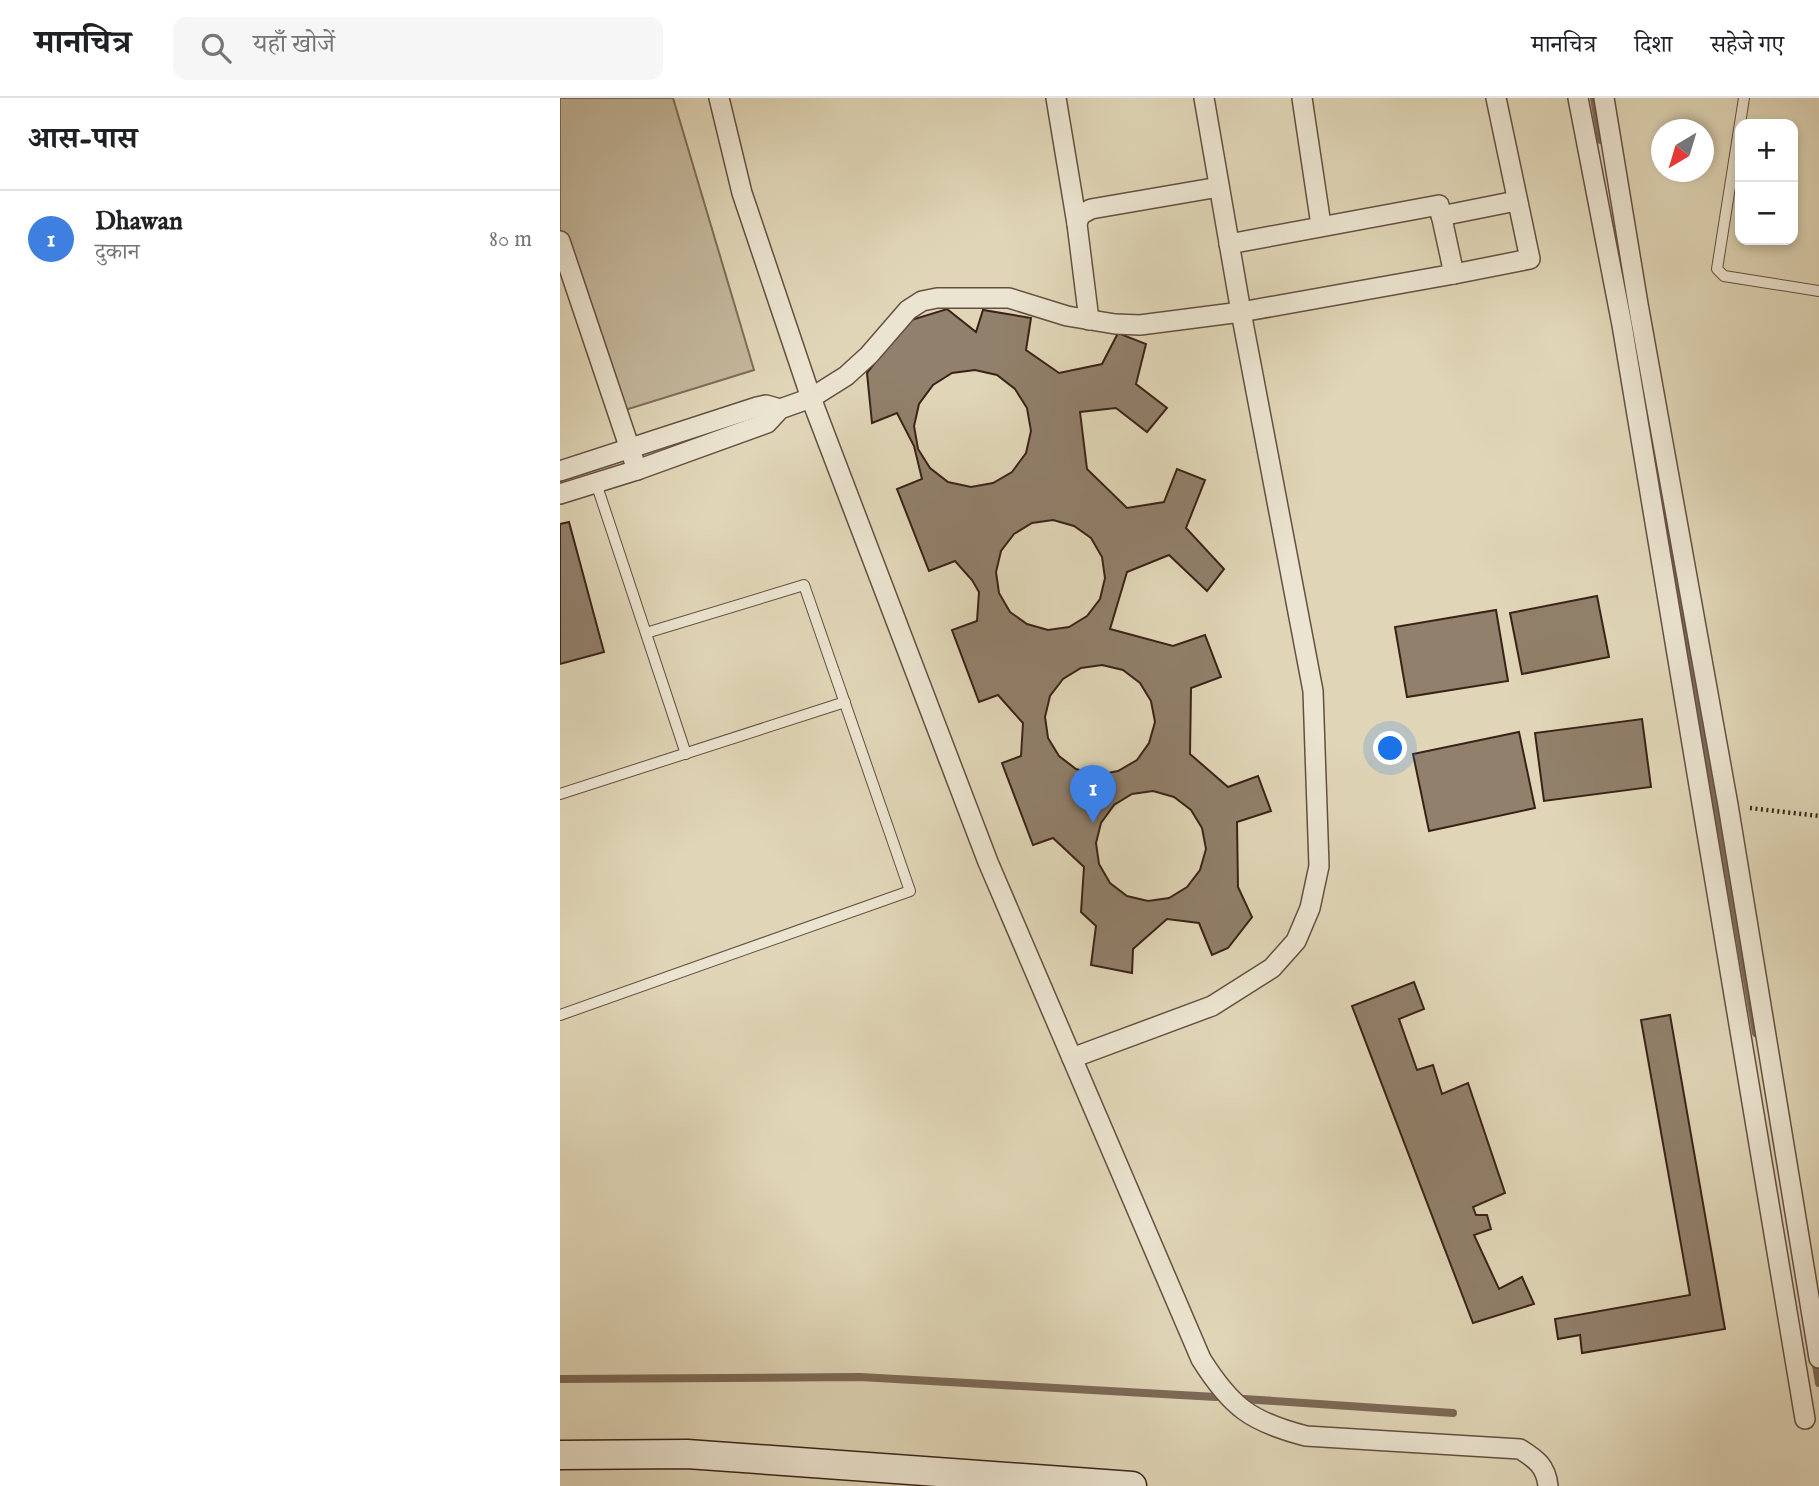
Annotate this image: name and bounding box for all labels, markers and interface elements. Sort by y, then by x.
search box [173,17,663,80]
text: मानचित्र [35,23,131,65]
text: यहाँ खोजें [253,28,335,61]
icon: search [197,29,235,67]
text: मानचित्र [1531,30,1596,61]
text: दिशा [1634,30,1673,61]
text: सहेजे गए [1711,30,1784,61]
north arrow [1651,119,1714,182]
map controls [1735,119,1798,245]
button: + [1735,119,1798,182]
text: आस-पास [28,121,137,159]
button: − [1735,182,1798,245]
text: Dhawan [95,205,183,238]
text: 1 [47,225,55,254]
text: 80 m [489,225,532,254]
text: दुकान [95,238,139,267]
your location [1373,731,1407,765]
pin: 1 [1070,765,1116,823]

